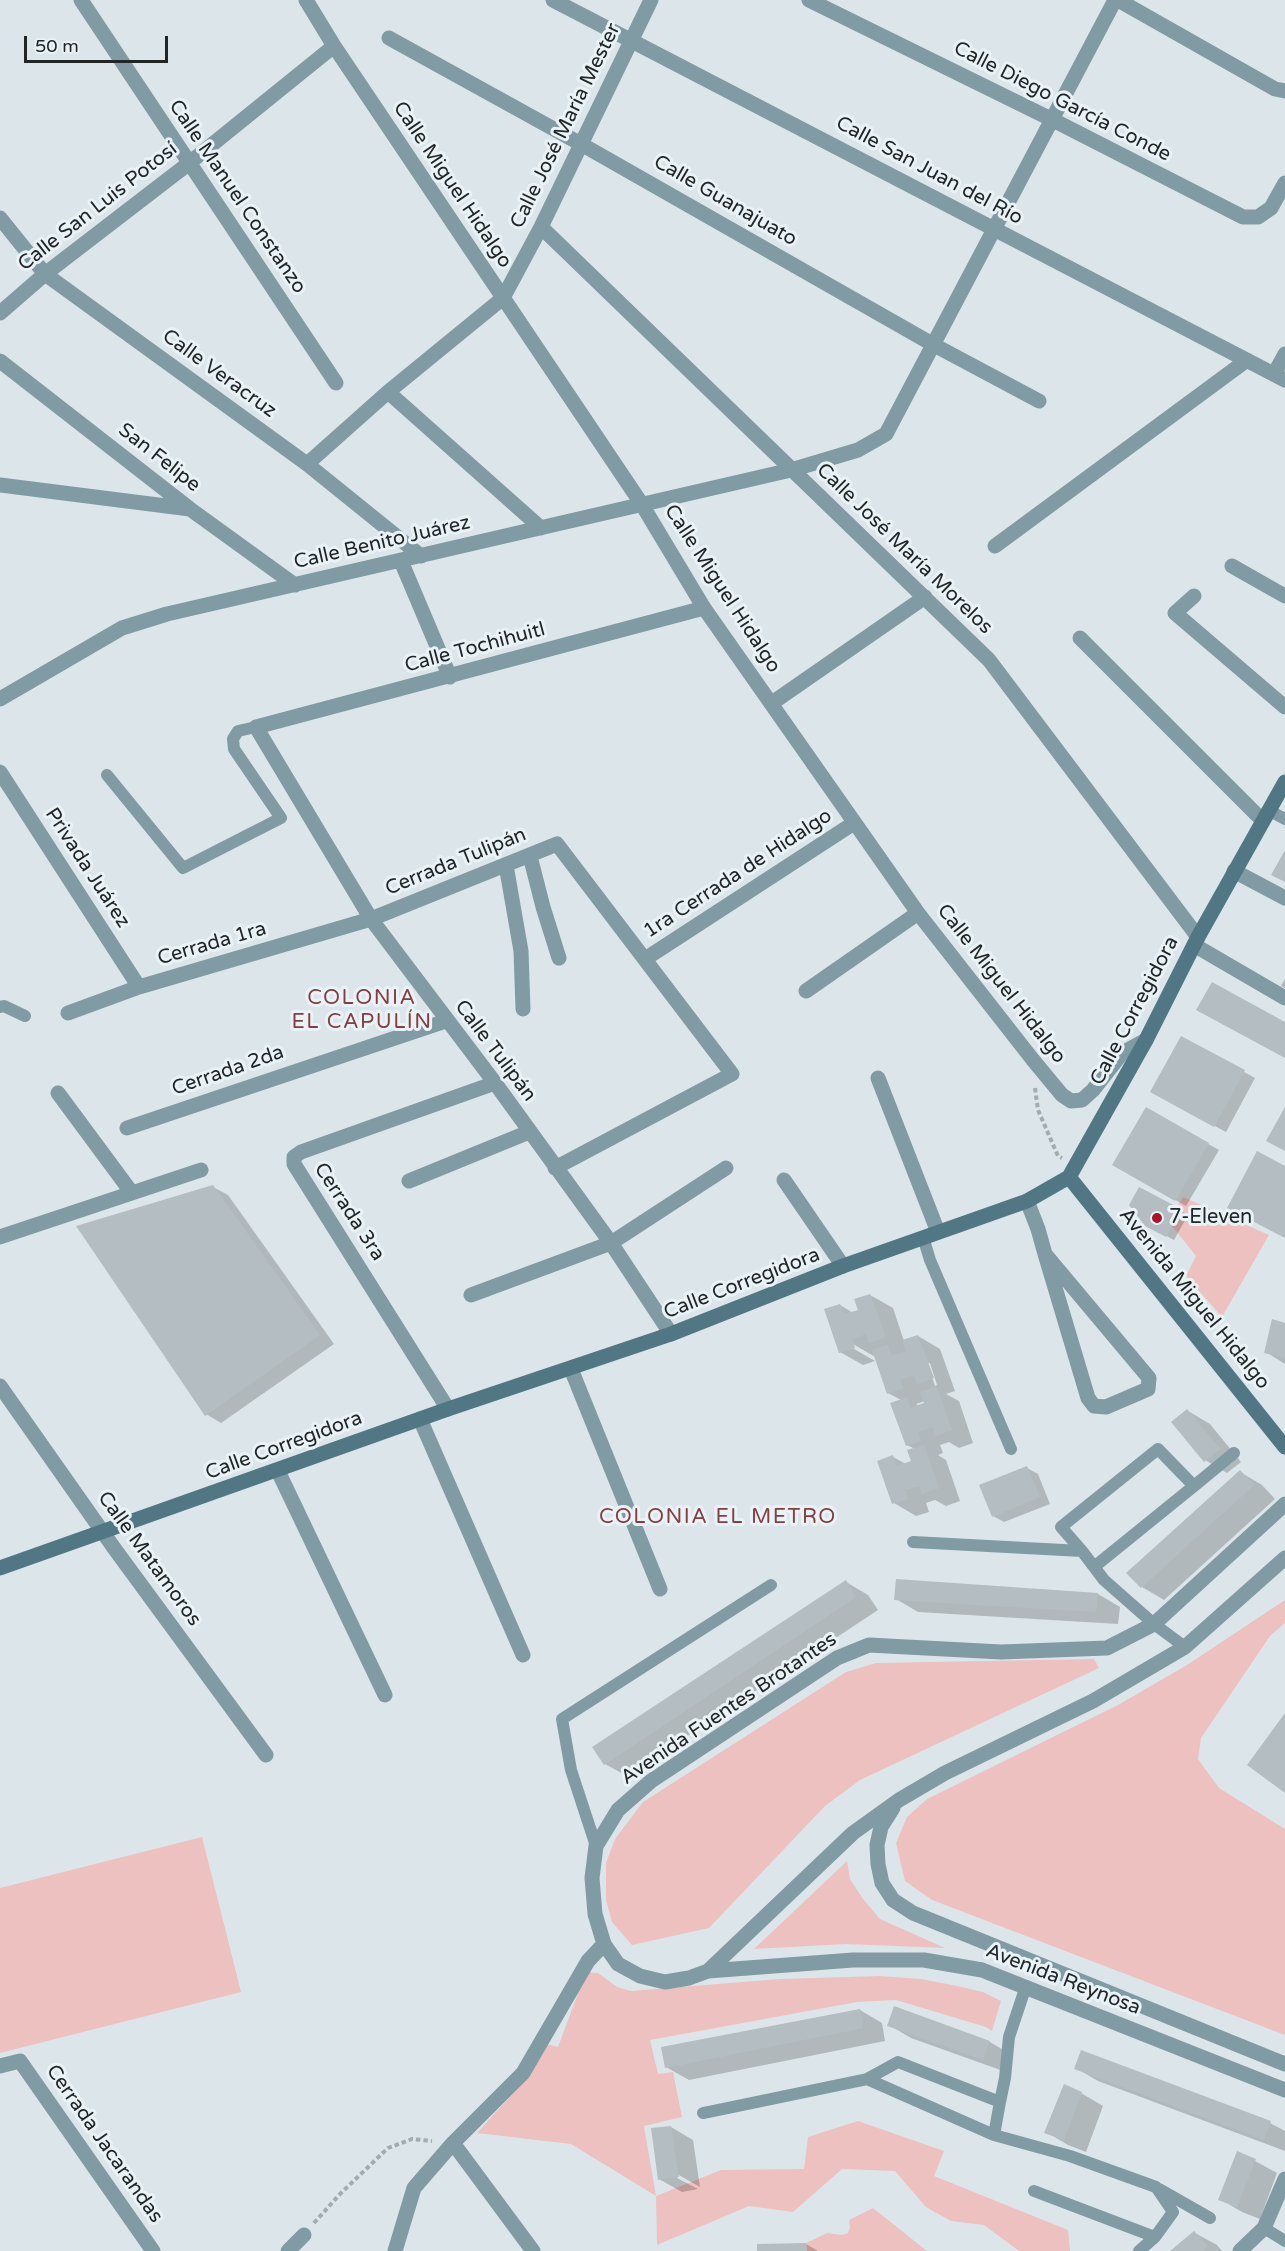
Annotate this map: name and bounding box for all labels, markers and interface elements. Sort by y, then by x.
street label: Calle José María Mester [506,20,626,232]
scale bar [27,24,171,62]
text: 50 m [35,35,79,57]
street label: Calle Diego García Conde [949,37,1175,167]
street label: Calle Manuel Constanzo [163,96,311,298]
street label: Calle Miguel Hidalgo [387,97,517,273]
street label: Calle San Juan del Río [831,112,1027,230]
street label: Calle San Luis Potosí [14,137,182,277]
street label: Calle Guanajuato [649,150,801,252]
street label: Calle Veracruz [157,325,281,423]
street label: San Felipe [113,419,205,497]
street label: Calle José María Morelos [811,459,997,639]
street label: Calle Miguel Hidalgo [659,500,785,678]
street label: Calle Benito Juárez [292,511,472,575]
street label: Calle Tochihuitl [402,618,548,678]
street label: Privada Juárez [39,804,135,932]
street label: 1ra Cerrada de Hidalgo [639,804,837,944]
street label: Cerrada Tulipán [382,823,530,901]
street label: Calle Miguel Hidalgo [931,900,1071,1068]
street label: Cerrada 1ra [155,917,269,971]
street label: Calle Corregidora [1086,933,1184,1089]
district label: COLONIA EL CAPULÍN [291,985,433,1035]
street label: Calle Tulipán [449,996,541,1106]
street label: Cerrada 2da [169,1041,287,1101]
street label: Cerrada 3ra [308,1159,390,1265]
street label: Avenida Miguel Hidalgo [1114,1204,1274,1394]
place label: 7-Eleven [1169,1206,1252,1230]
marker: 7-Eleven [1150,1211,1164,1225]
street label: Calle Corregidora [661,1243,823,1325]
street label: Calle Corregidora [202,1407,366,1485]
street label: Calle Matamoros [92,1487,206,1631]
district label: COLONIA EL METRO [599,1504,837,1530]
street label: Avenida Fuentes Brotantes [617,1628,841,1790]
street label: Avenida Reynosa [982,1939,1144,2021]
street label: Cerrada Jacarandas [40,2060,168,2228]

